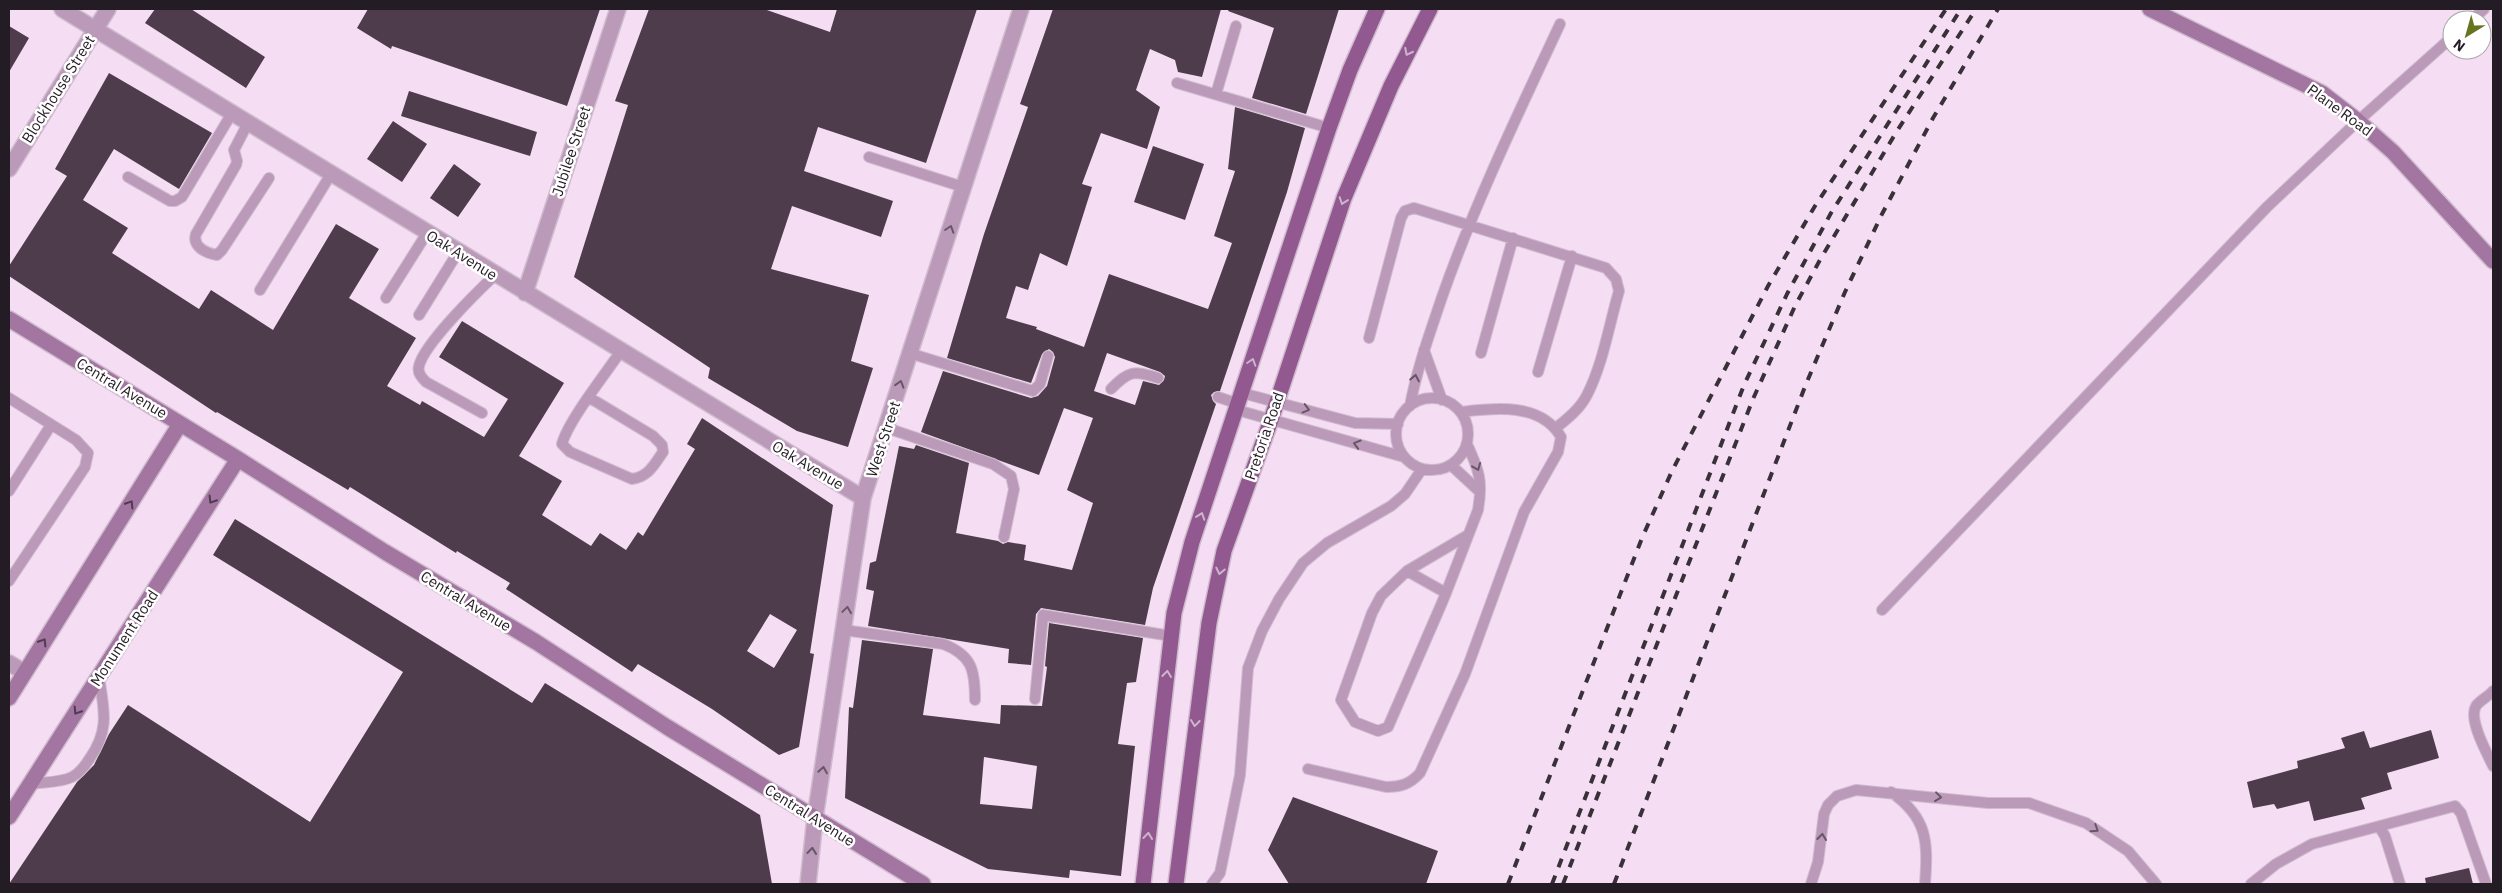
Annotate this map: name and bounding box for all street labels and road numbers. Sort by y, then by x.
street label: Blockhouse Street [17,32,99,146]
street label: Plane Road [2304,80,2376,140]
street label: Jubilee Street [547,103,595,199]
street label: Oak Avenue [423,226,501,284]
street label: Central Avenue [73,353,171,423]
street label: Pretoria Road [1240,390,1288,482]
street label: West Street [862,399,904,479]
street label: Oak Avenue [769,436,847,494]
street label: Central Avenue [417,566,515,636]
street label: Monument Road [86,586,162,690]
street label: Central Avenue [762,780,858,850]

